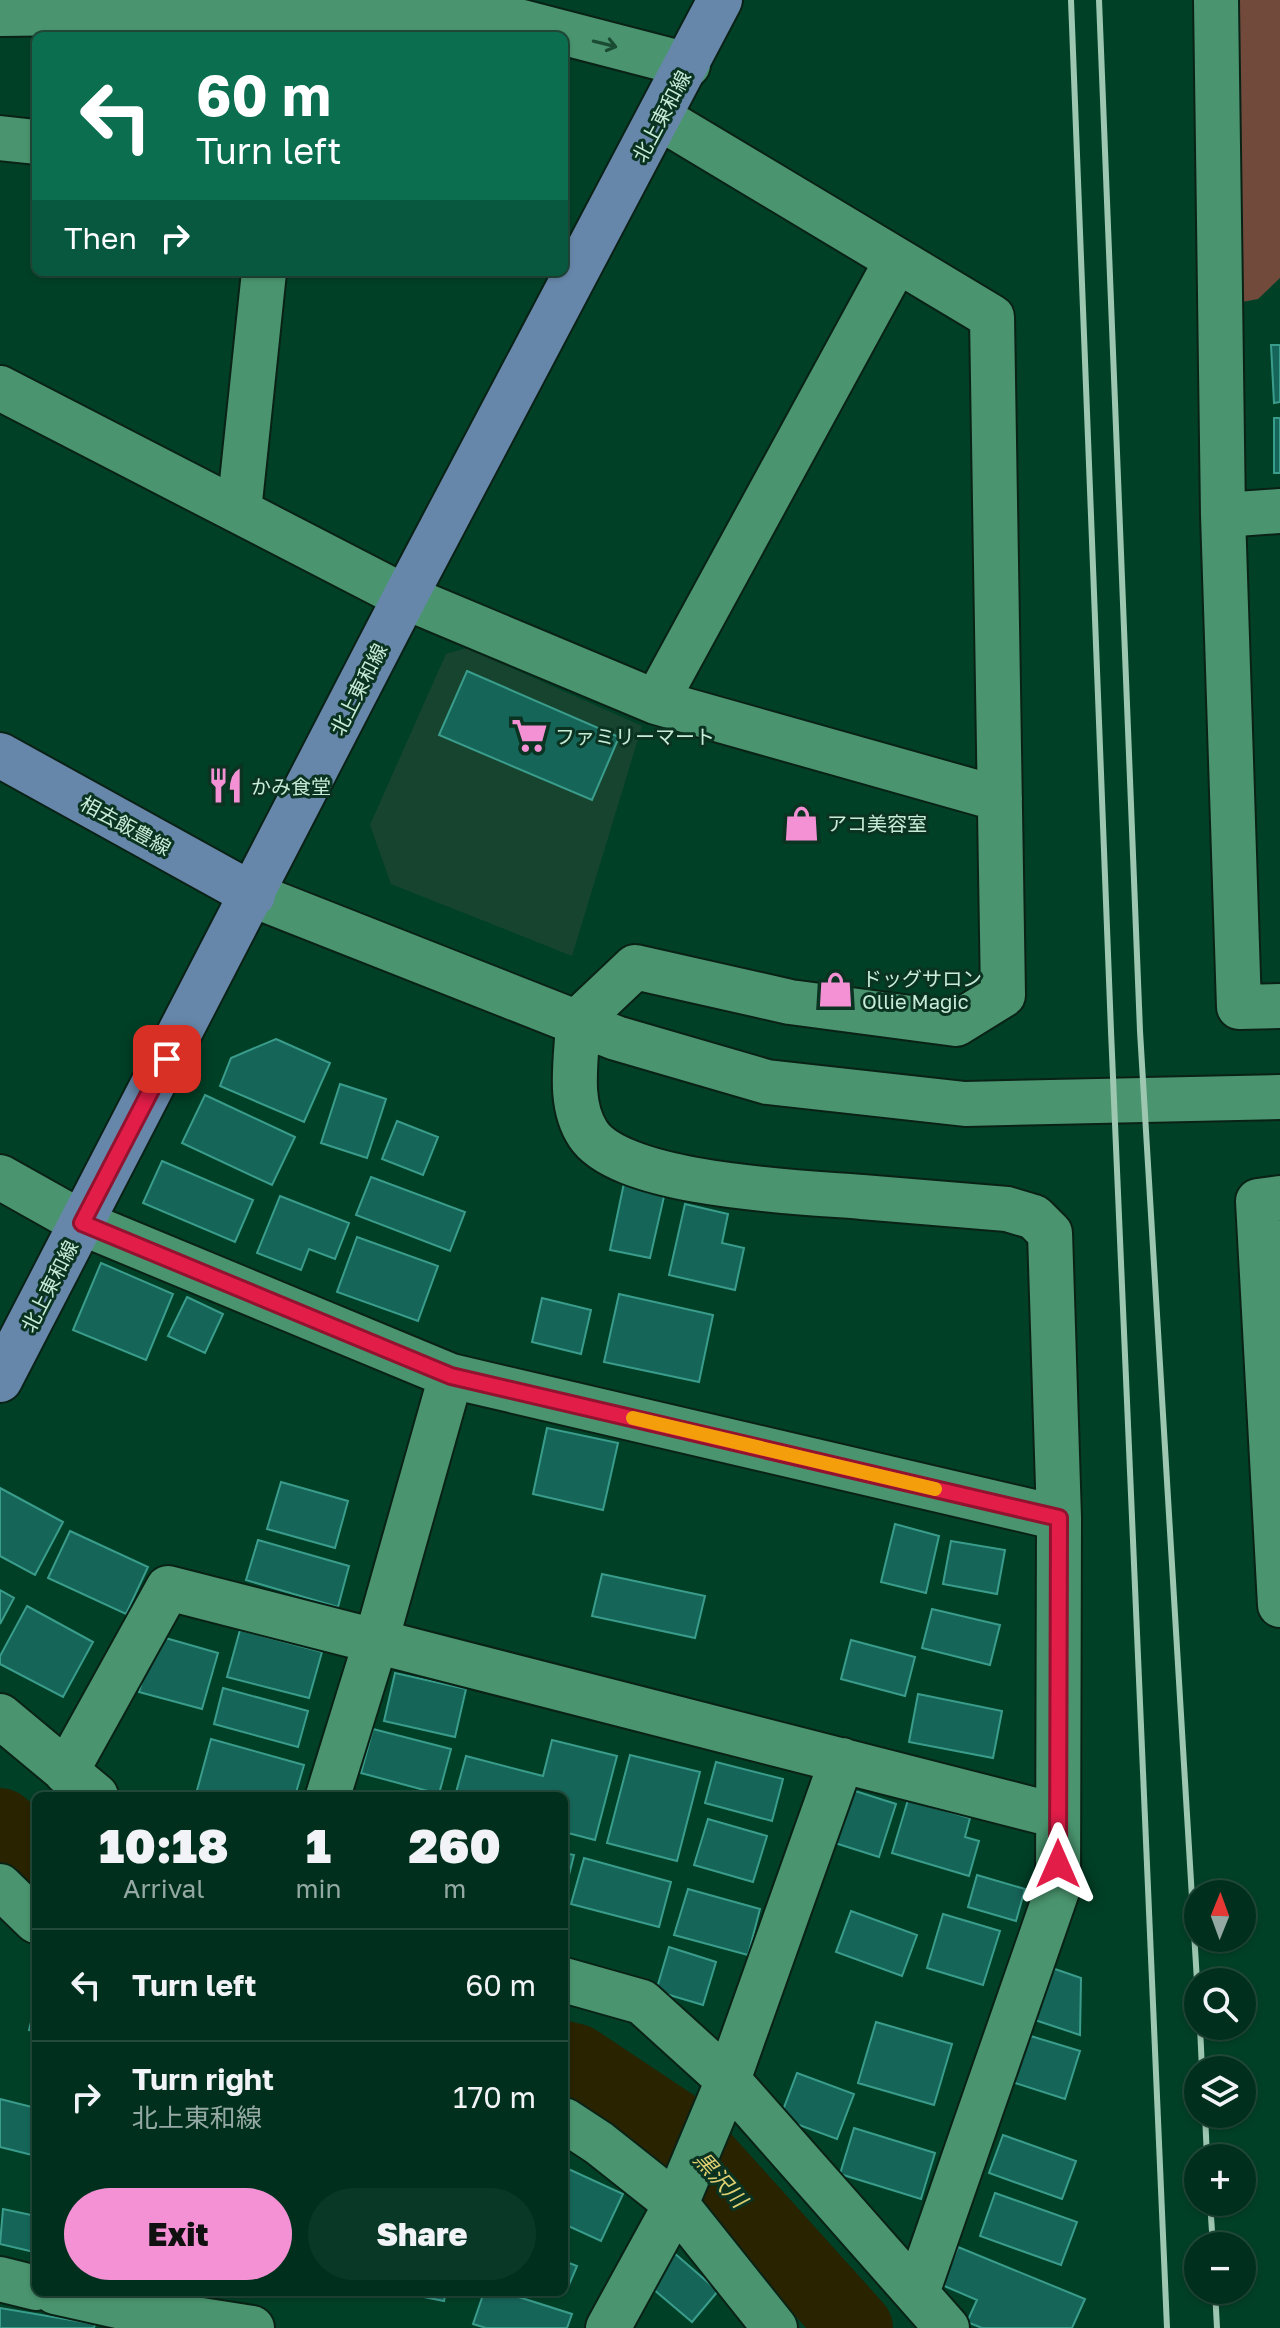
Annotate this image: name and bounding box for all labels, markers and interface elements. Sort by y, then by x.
one-way arrow [592,37,618,52]
text: 60 m [196,61,331,128]
icon: left [64,64,168,168]
street label: 北上東和線 [627,66,695,166]
text: Turn left [196,129,342,172]
icon: right [153,216,197,260]
text: Then [64,220,137,256]
street label: 北上東和線 [325,639,391,739]
supermarket icon: ファミリーマート [510,717,548,755]
place label: ファミリーマート [555,724,715,748]
restaurant icon: かみ食堂 [206,767,244,805]
place label: かみ食堂 [251,774,331,798]
street label: 相去飯豊線 [76,790,176,860]
shop icon: アコ美容室 [782,804,820,842]
place label: アコ美容室 [827,811,927,835]
place label: ドッグサロン Ollie Magic [862,966,982,1013]
shop icon: ドッグサロン Ollie Magic [817,971,855,1009]
pin [133,1025,201,1093]
icon: arrive [145,1037,189,1081]
street label: 北上東和線 [16,1236,82,1336]
text: 10:18 [99,1816,229,1874]
text: 1 [306,1816,331,1874]
text: 260 [408,1816,501,1874]
position arrow [1016,1822,1100,1906]
text: Arrival [123,1873,204,1904]
text: min [296,1873,341,1904]
text: m [443,1873,466,1904]
north arrow [1184,1880,1256,1952]
map controls [1184,1880,1256,2304]
icon: left [64,1963,108,2007]
text: Turn left [132,1967,257,2003]
text: 60 m [465,1967,536,2003]
button: search [1184,1968,1256,2040]
button: layers [1184,2056,1256,2128]
text: Turn right [132,2061,274,2097]
icon: right [64,2075,108,2119]
text: 170 m [453,2079,536,2115]
text: 北上東和線 [132,2102,262,2133]
button: + [1184,2144,1256,2216]
water label: 黒沢川 [689,2145,754,2214]
button: Exit [64,2188,292,2280]
button: Share [308,2188,536,2280]
button: − [1184,2232,1256,2304]

